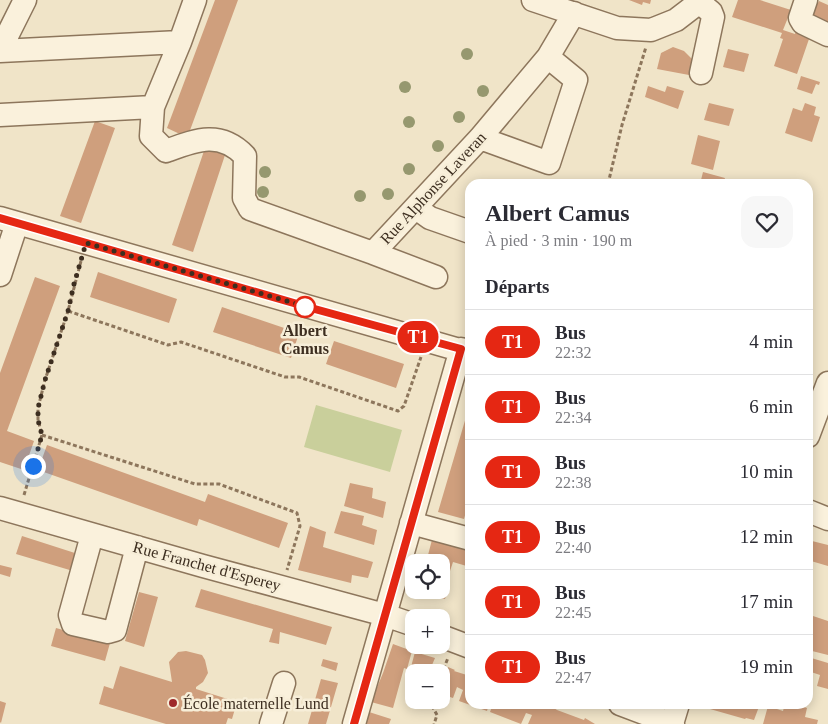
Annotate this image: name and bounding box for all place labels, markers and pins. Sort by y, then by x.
marker: Albert Camus [294,296,316,318]
place label: Albert Camus [281,322,329,357]
place label: École maternelle Lund [183,694,329,712]
marker: École maternelle Lund [167,697,179,709]

